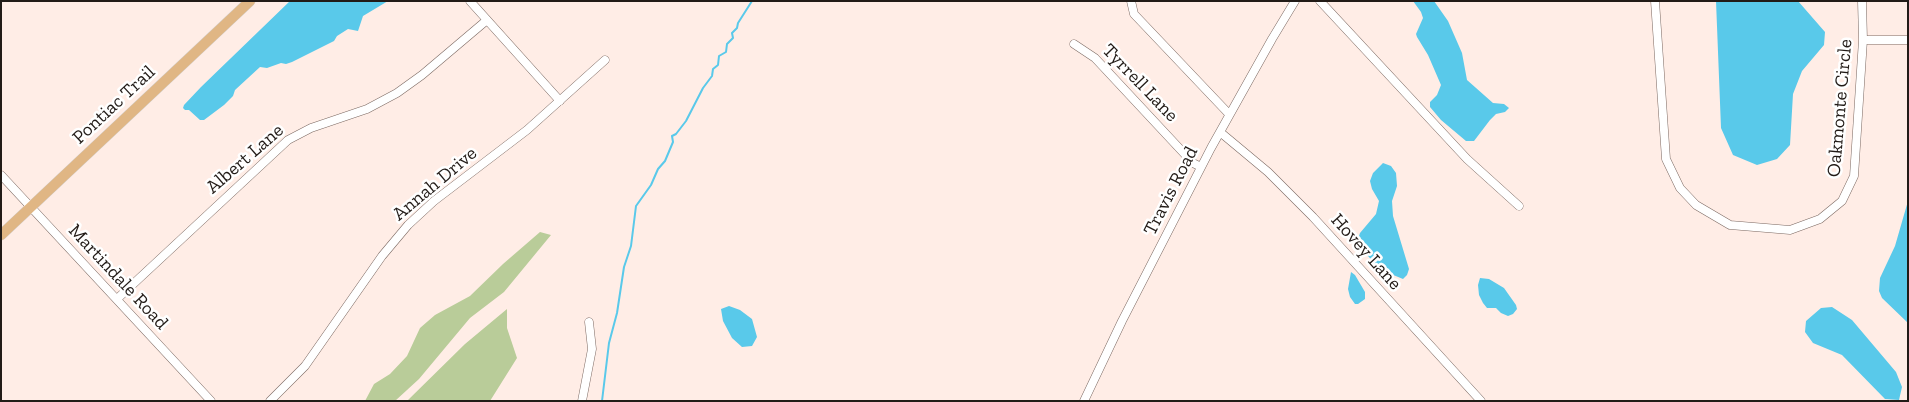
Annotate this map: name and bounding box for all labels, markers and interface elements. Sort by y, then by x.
street label: Oakmonte Circle [1823,38,1857,178]
street label: Tyrrell Lane [1097,39,1183,127]
street label: Pontiac Trail [68,61,160,149]
street label: Albert Lane [202,119,288,199]
street label: Annah Drive [388,142,482,226]
street label: Travis Road [1139,143,1203,239]
street label: Hovey Lane [1326,209,1406,295]
street label: Martindale Road [63,220,173,334]

